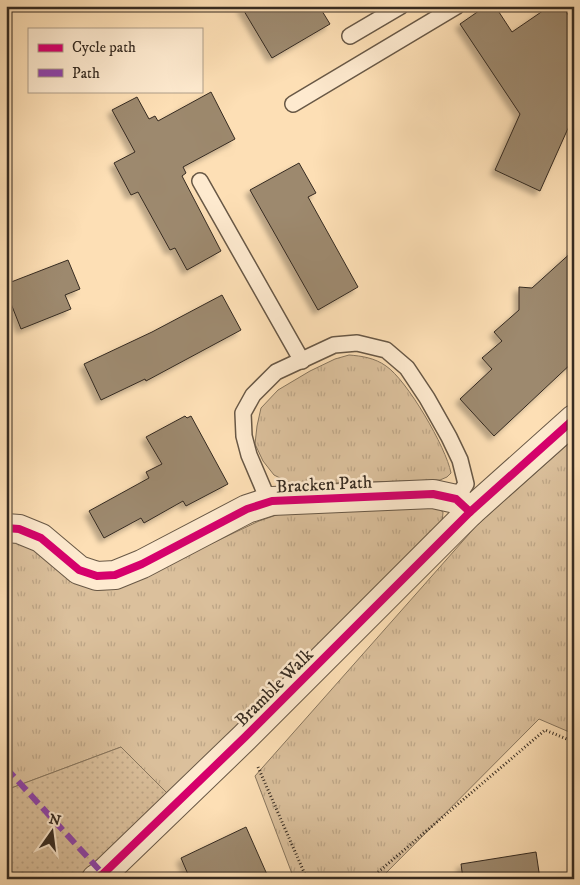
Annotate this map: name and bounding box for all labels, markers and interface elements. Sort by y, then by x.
legend [28,28,202,92]
text: Cycle path [72,38,136,57]
text: Path [72,64,100,83]
street label: Bracken Path [275,471,373,499]
street label: Bramble Walk [231,644,318,731]
north arrow [28,808,78,858]
text: N [47,810,63,831]

